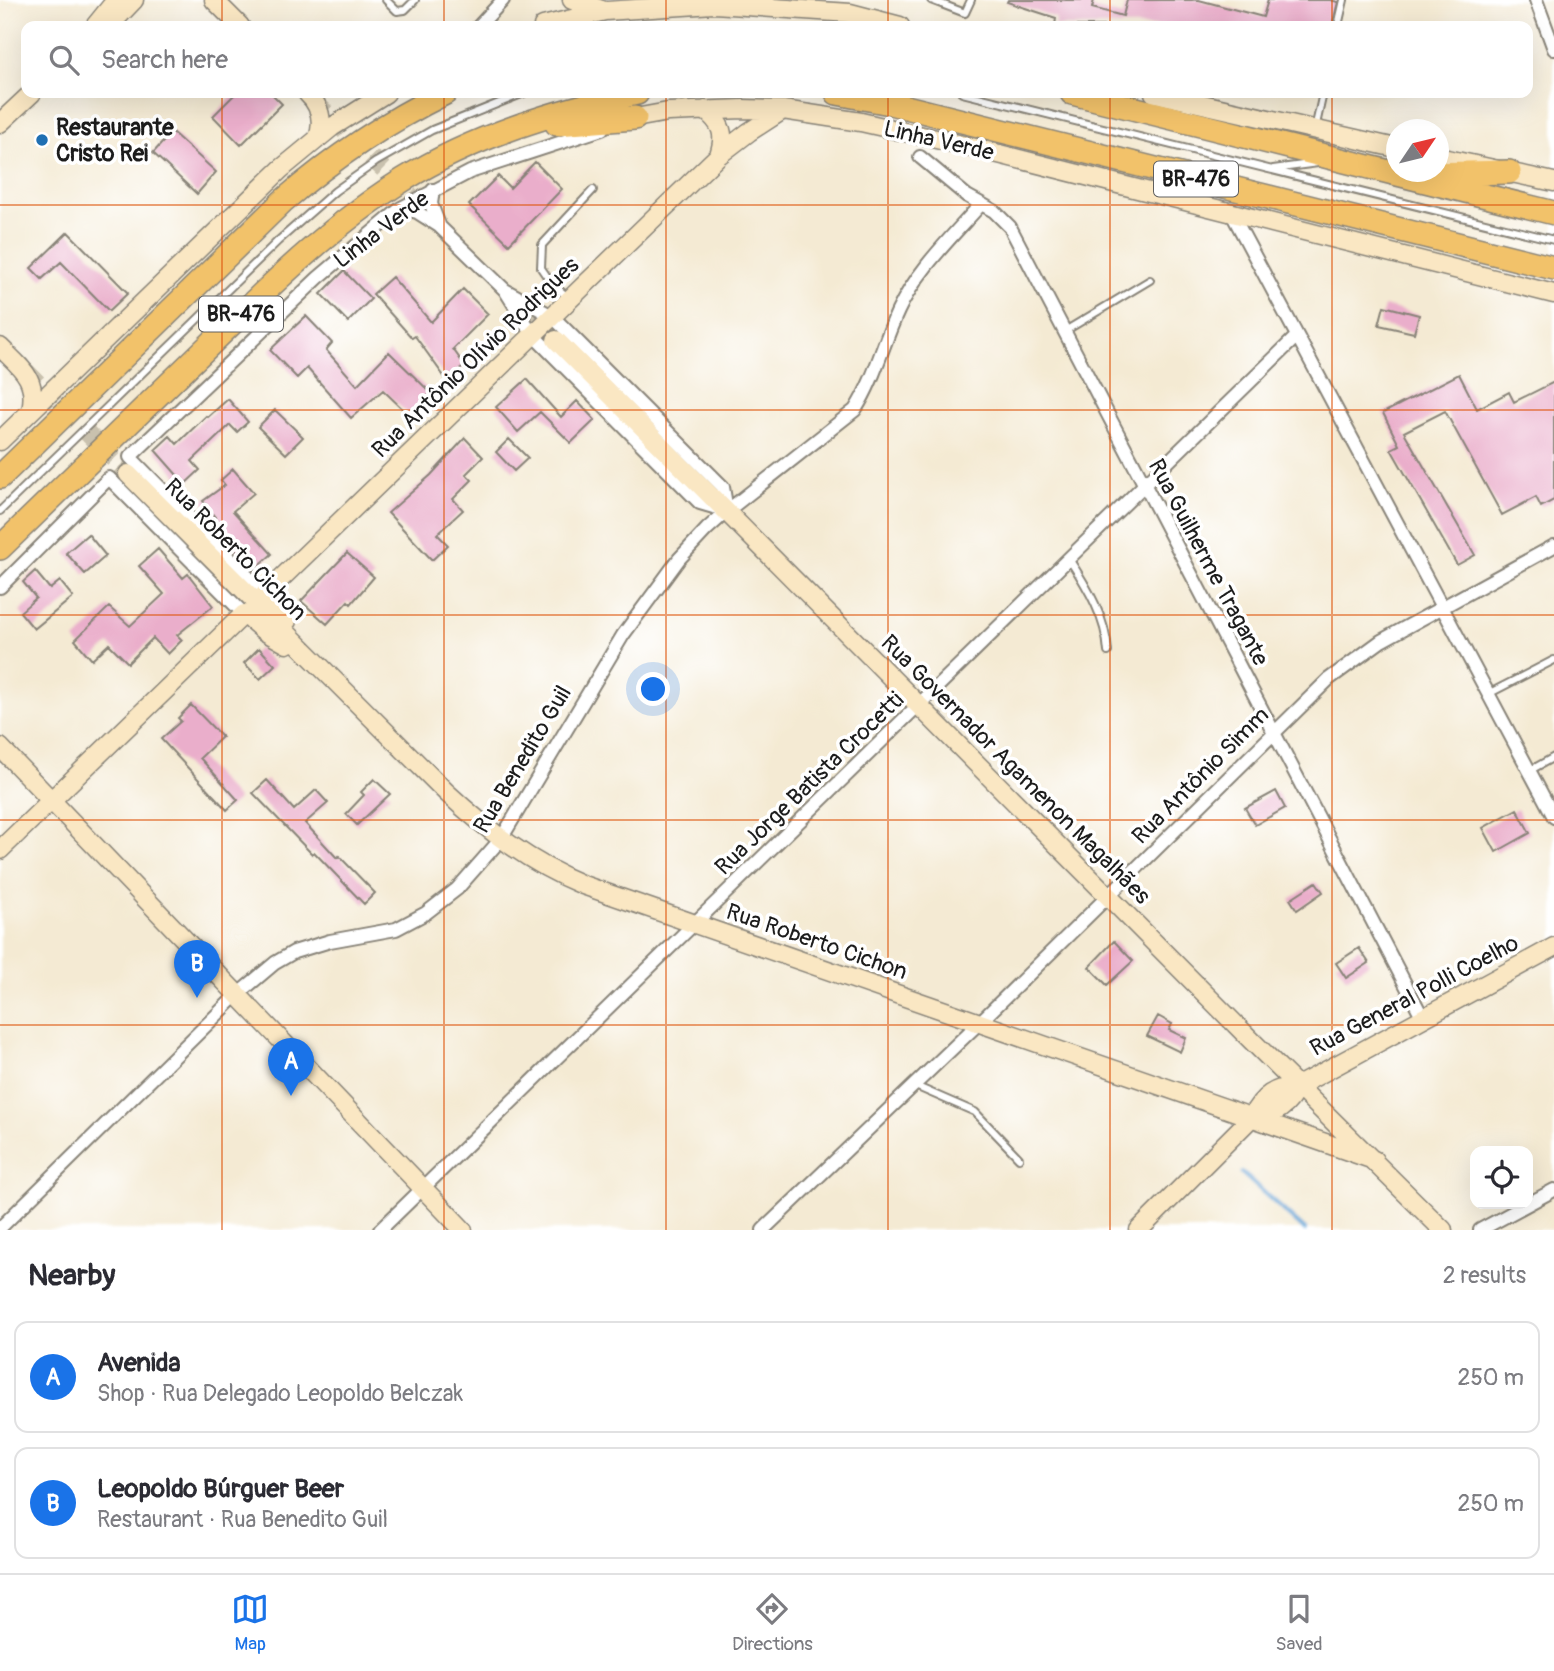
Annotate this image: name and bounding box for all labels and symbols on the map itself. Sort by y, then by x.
place label: Restaurante Cristo Rei [56,113,174,168]
street label: Linha Verde [881,114,997,167]
north arrow [1386,119,1449,182]
marker: Restaurante Cristo Rei [34,132,50,148]
road number: BR-476 [1154,162,1238,196]
street label: Linha Verde [328,184,435,275]
street label: Rua Antônio Olívio Rodrigues [366,251,585,464]
road number: BR-476 [199,296,283,332]
street label: Rua Guilherme Tragante [1142,454,1276,671]
street label: Rua Roberto Cichon [158,472,313,627]
street label: Rua Governador Agamenon Magalhães [875,628,1157,910]
your location [636,672,670,706]
street label: Rua Benedito Guil [467,680,578,838]
street label: Rua Jorge Batista Crocetti [709,686,910,881]
street label: Rua Antônio Simm [1126,701,1275,850]
street label: Rua Roberto Cichon [722,897,911,986]
street label: Rua General Polli Coelho [1305,928,1523,1063]
pin: B [174,940,220,998]
pin: A [268,1038,314,1096]

